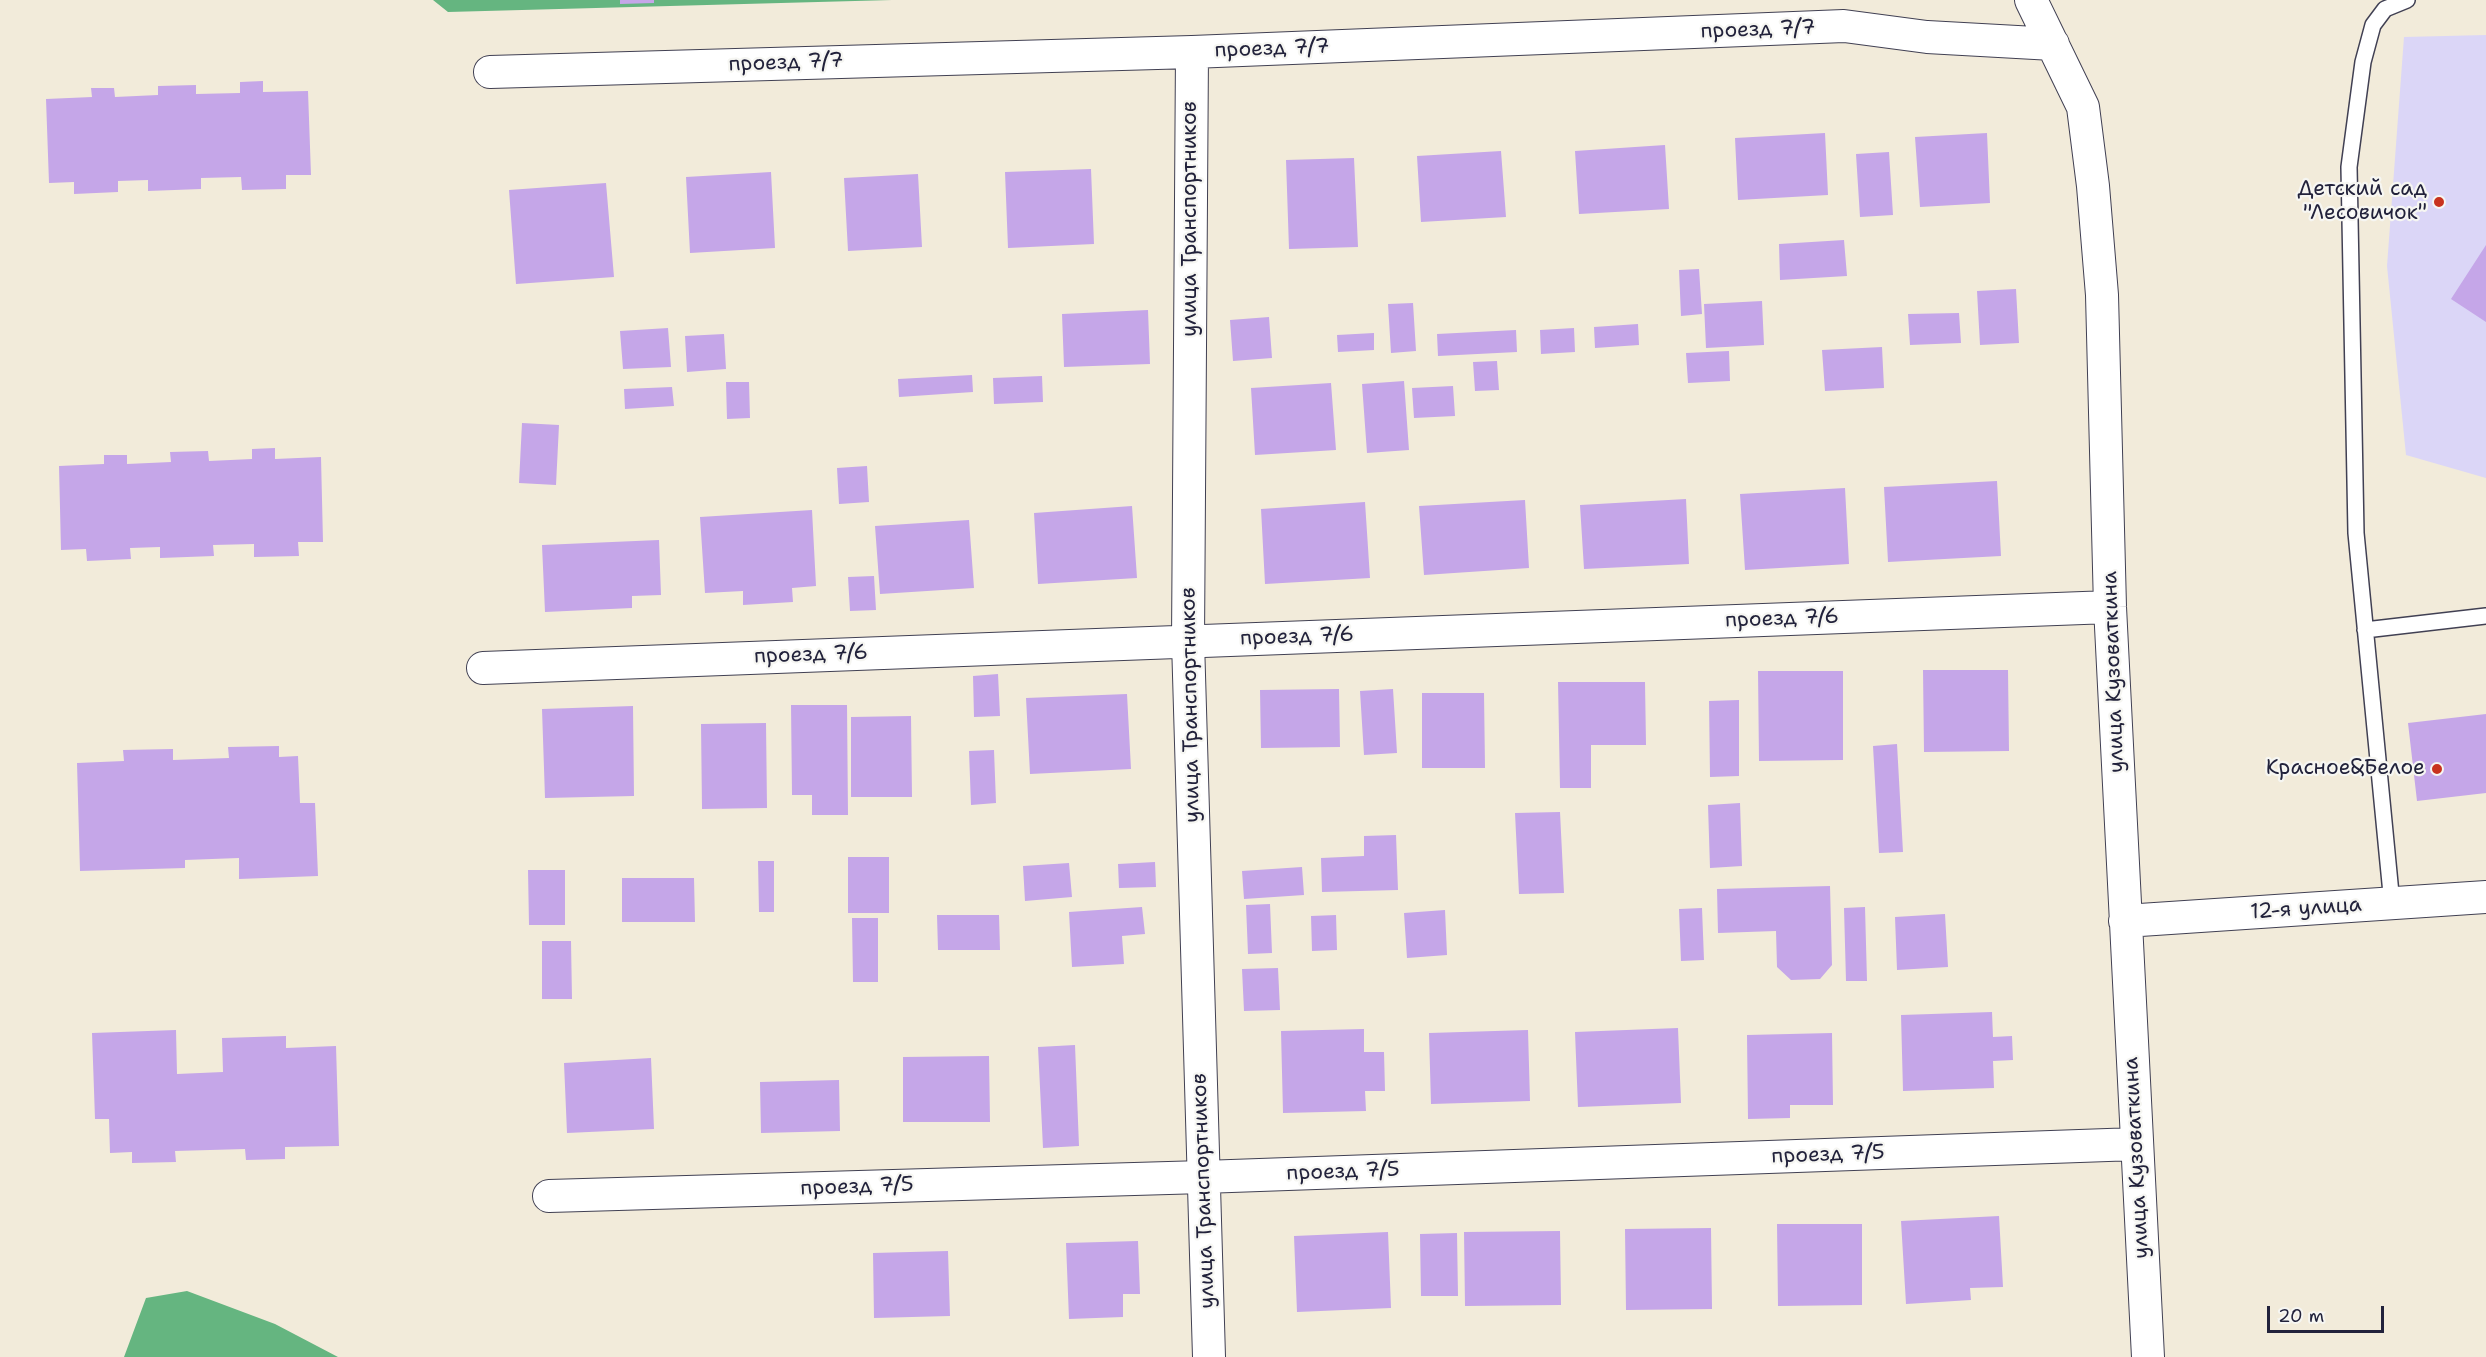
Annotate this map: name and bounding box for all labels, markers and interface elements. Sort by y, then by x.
street label: проезд 7/7 [1700,15,1816,45]
street label: проезд 7/7 [1214,34,1330,64]
street label: проезд 7/7 [728,48,844,78]
street label: улица Транспортников [1178,101,1204,337]
place label: Детский сад "Лесовичок" [2298,177,2427,227]
marker: Детский сад "Лесовичок" [2432,195,2446,209]
street label: улица Кузоваткина [2098,571,2130,773]
street label: улица Транспортников [1176,587,1206,823]
street label: проезд 7/6 [1725,604,1839,634]
street label: проезд 7/6 [1240,622,1354,652]
street label: проезд 7/6 [754,640,868,670]
place label: Красное&Белое [2266,756,2425,782]
marker: Красное&Белое [2430,762,2444,776]
street label: 12-я улица [2249,893,2363,925]
street label: улица Кузоваткина [2119,1056,2155,1260]
street label: улица Транспортников [1187,1073,1221,1309]
street label: проезд 7/5 [1771,1140,1885,1170]
street label: проезд 7/5 [1286,1157,1400,1187]
street label: проезд 7/5 [800,1172,914,1202]
scale bar [2270,1294,2387,1332]
text: 20 m [2278,1304,2324,1328]

